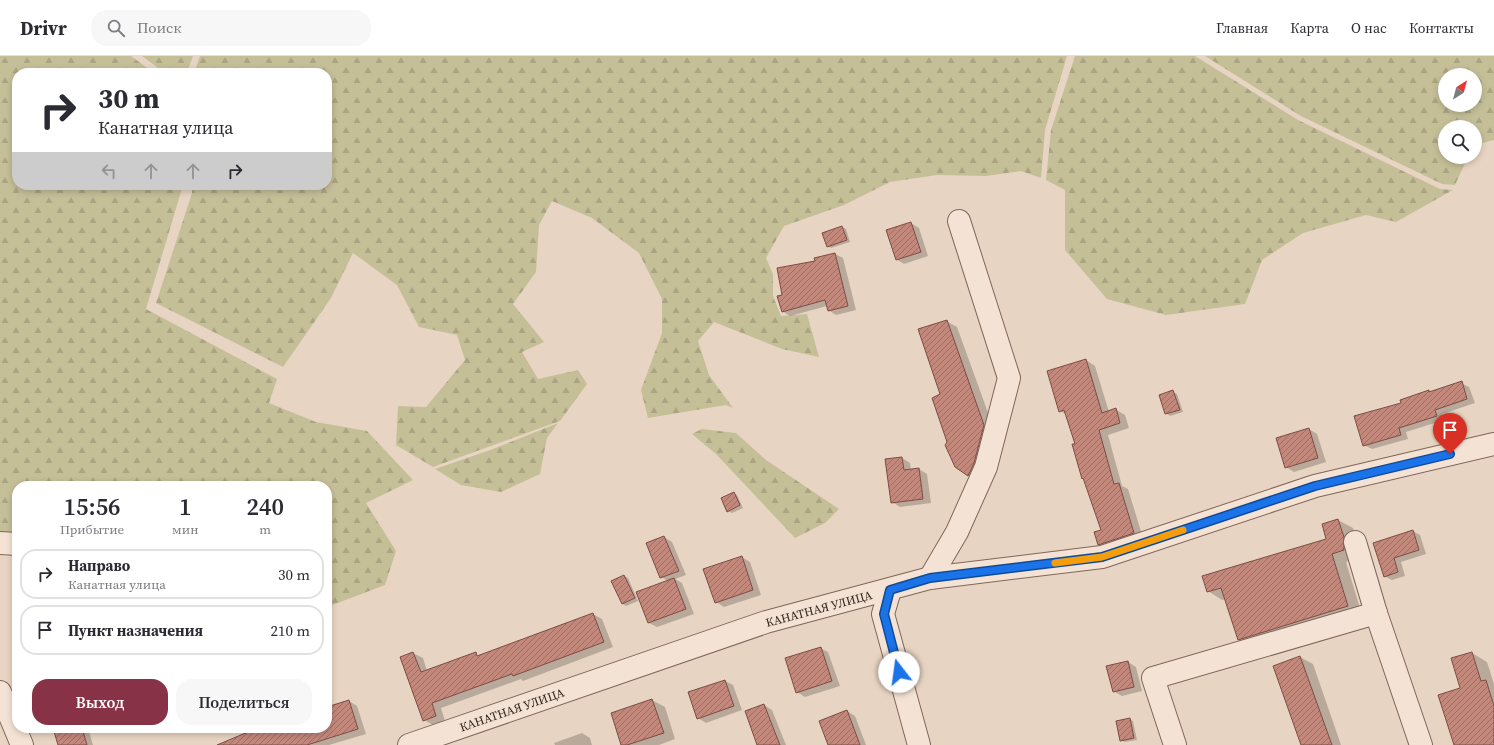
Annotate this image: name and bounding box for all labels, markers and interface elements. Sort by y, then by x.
search box [91,10,371,46]
text: Drivr [20,15,67,41]
icon: search [105,17,127,39]
text: Поиск [137,17,182,38]
text: Главная [1216,18,1268,38]
text: Карта [1290,18,1329,38]
text: О нас [1351,18,1387,38]
text: Контакты [1409,18,1474,38]
north arrow [1438,68,1482,112]
map controls [1438,68,1482,164]
text: 30 m [98,79,160,117]
icon: right [32,84,84,136]
text: Канатная улица [98,115,234,140]
button: search [1438,120,1482,164]
icon: left [98,160,120,182]
icon: ahead [140,160,162,182]
icon: ahead [182,160,204,182]
icon: right [224,160,246,182]
pin [1433,413,1467,454]
icon: arrive [1439,419,1461,441]
text: 15:56 [63,490,121,523]
text: 1 [179,490,191,523]
text: 240 [246,490,284,523]
text: Прибытие [60,521,124,538]
text: мин [172,521,198,538]
text: m [259,521,271,538]
text: Направо [68,555,130,576]
icon: right [34,563,56,585]
text: 30 m [278,564,310,585]
text: Канатная улица [68,576,166,593]
street label: КАНАТНАЯ УЛИЦА [764,587,874,631]
icon: arrive [34,619,56,641]
text: Пункт назначения [68,620,203,641]
text: 210 m [270,620,310,641]
position arrow [878,651,920,693]
button: Выход [32,679,168,725]
button: Поделиться [176,679,312,725]
street label: КАНАТНАЯ УЛИЦА [458,685,566,735]

